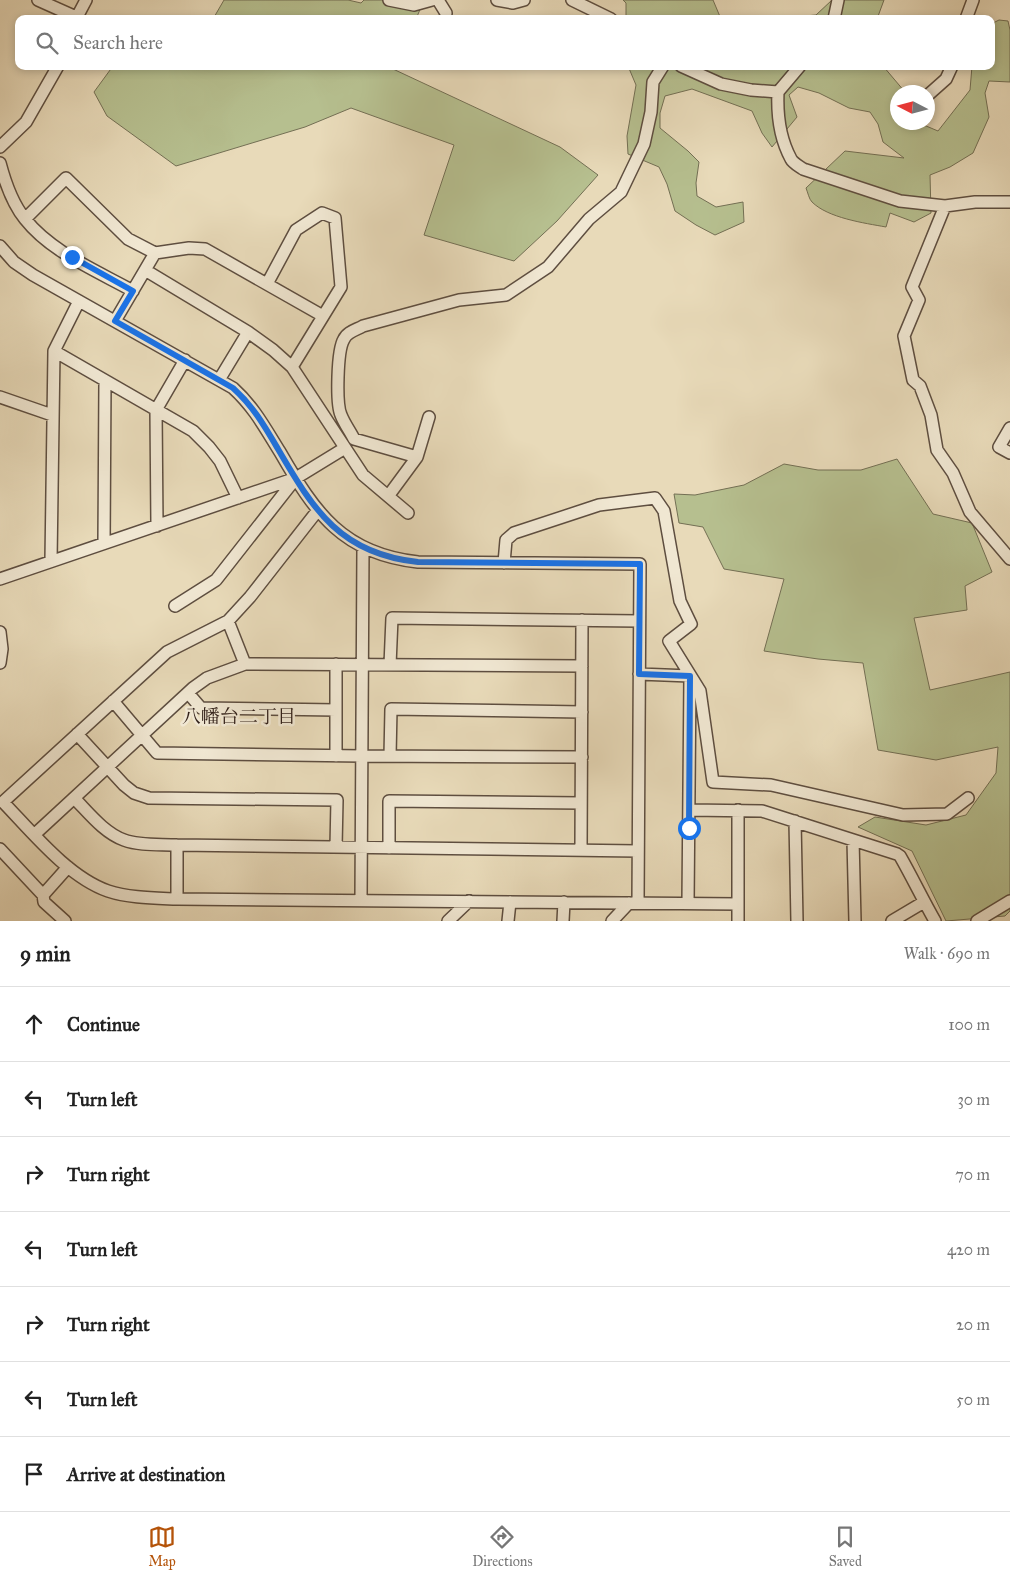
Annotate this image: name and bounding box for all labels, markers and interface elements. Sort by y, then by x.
search box [15,15,995,70]
icon: search [33,29,61,57]
text: Search here [73,31,163,54]
north arrow [890,85,935,130]
route end [61,246,84,269]
district label: 八幡台二丁目 [182,705,296,728]
route start [678,817,701,840]
text: 9 min [20,941,71,967]
text: Walk · 690 m [904,944,990,963]
icon: ahead [20,1010,48,1038]
text: Continue [67,1013,140,1036]
text: 100 m [948,1015,990,1034]
icon: left [20,1085,48,1113]
text: Turn left [67,1088,137,1111]
text: 30 m [957,1090,990,1109]
icon: right [20,1160,48,1188]
text: Turn right [67,1163,150,1186]
text: 70 m [955,1165,990,1184]
icon: left [20,1235,48,1263]
text: Turn left [67,1238,137,1261]
text: 420 m [947,1240,990,1259]
icon: right [20,1310,48,1338]
text: Turn right [67,1313,150,1336]
text: 20 m [956,1315,990,1334]
icon: left [20,1385,48,1413]
text: Turn left [67,1388,137,1411]
text: 50 m [956,1390,990,1409]
icon: arrive [20,1460,48,1488]
text: Arrive at destination [67,1463,225,1486]
tab: Map [148,1523,176,1570]
tab: Directions [472,1523,533,1570]
tab: Saved [829,1523,862,1570]

